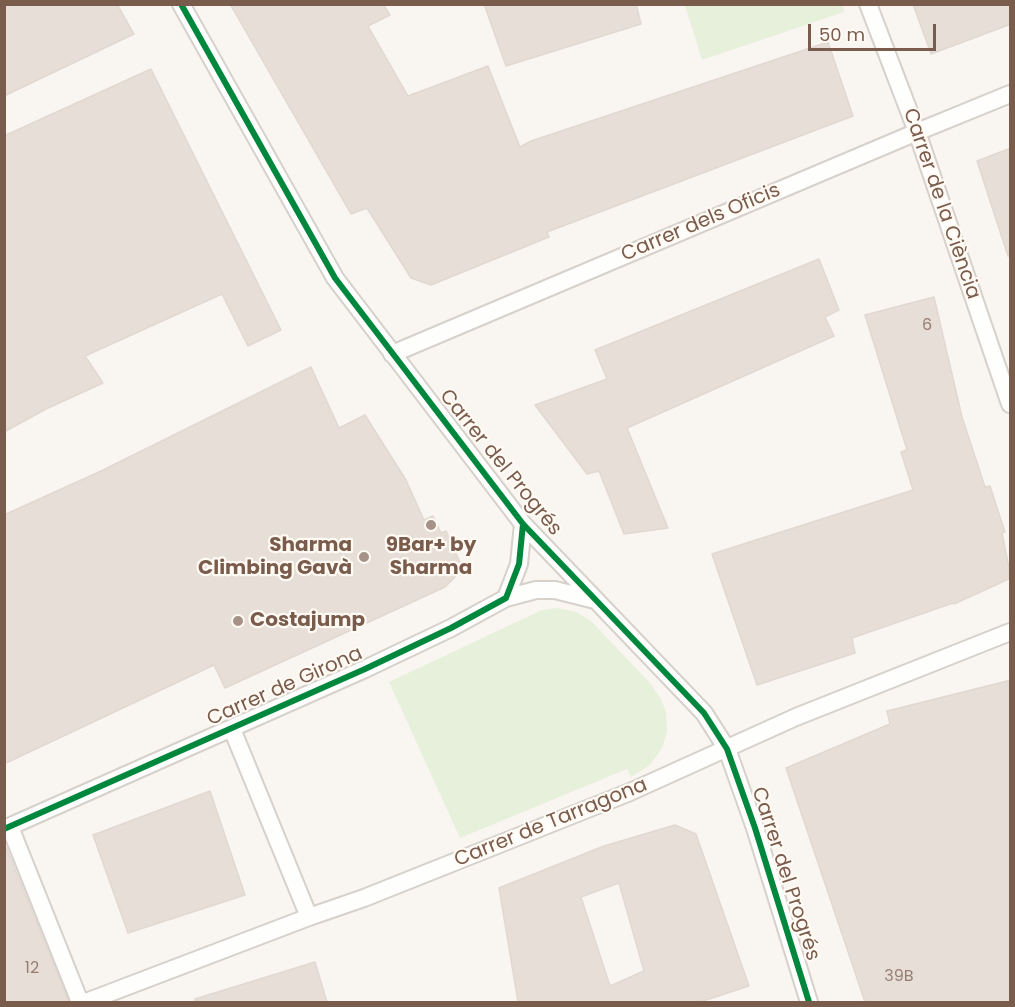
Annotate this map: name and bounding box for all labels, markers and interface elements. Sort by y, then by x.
scale bar [811,12,938,50]
text: 50 m [819,22,865,47]
street label: Carrer de la Ciència [897,105,985,303]
street label: Carrer dels Oficis [618,179,784,267]
house number: 6 [922,316,932,336]
street label: Carrer del Progrés [434,385,566,541]
marker: 9Bar+ by Sharma [424,518,438,532]
place label: Sharma Climbing Gavà [198,534,352,581]
place label: 9Bar+ by Sharma [386,534,476,581]
marker: Sharma Climbing Gavà [357,550,371,564]
place label: Costajump [250,609,365,633]
marker: Costajump [231,614,245,628]
street label: Carrer de Girona [204,642,366,732]
street label: Carrer de Tarragona [451,773,651,873]
street label: Carrer del Progrés [746,784,824,964]
house number: 12 [25,959,39,979]
house number: 39B [884,967,914,987]

